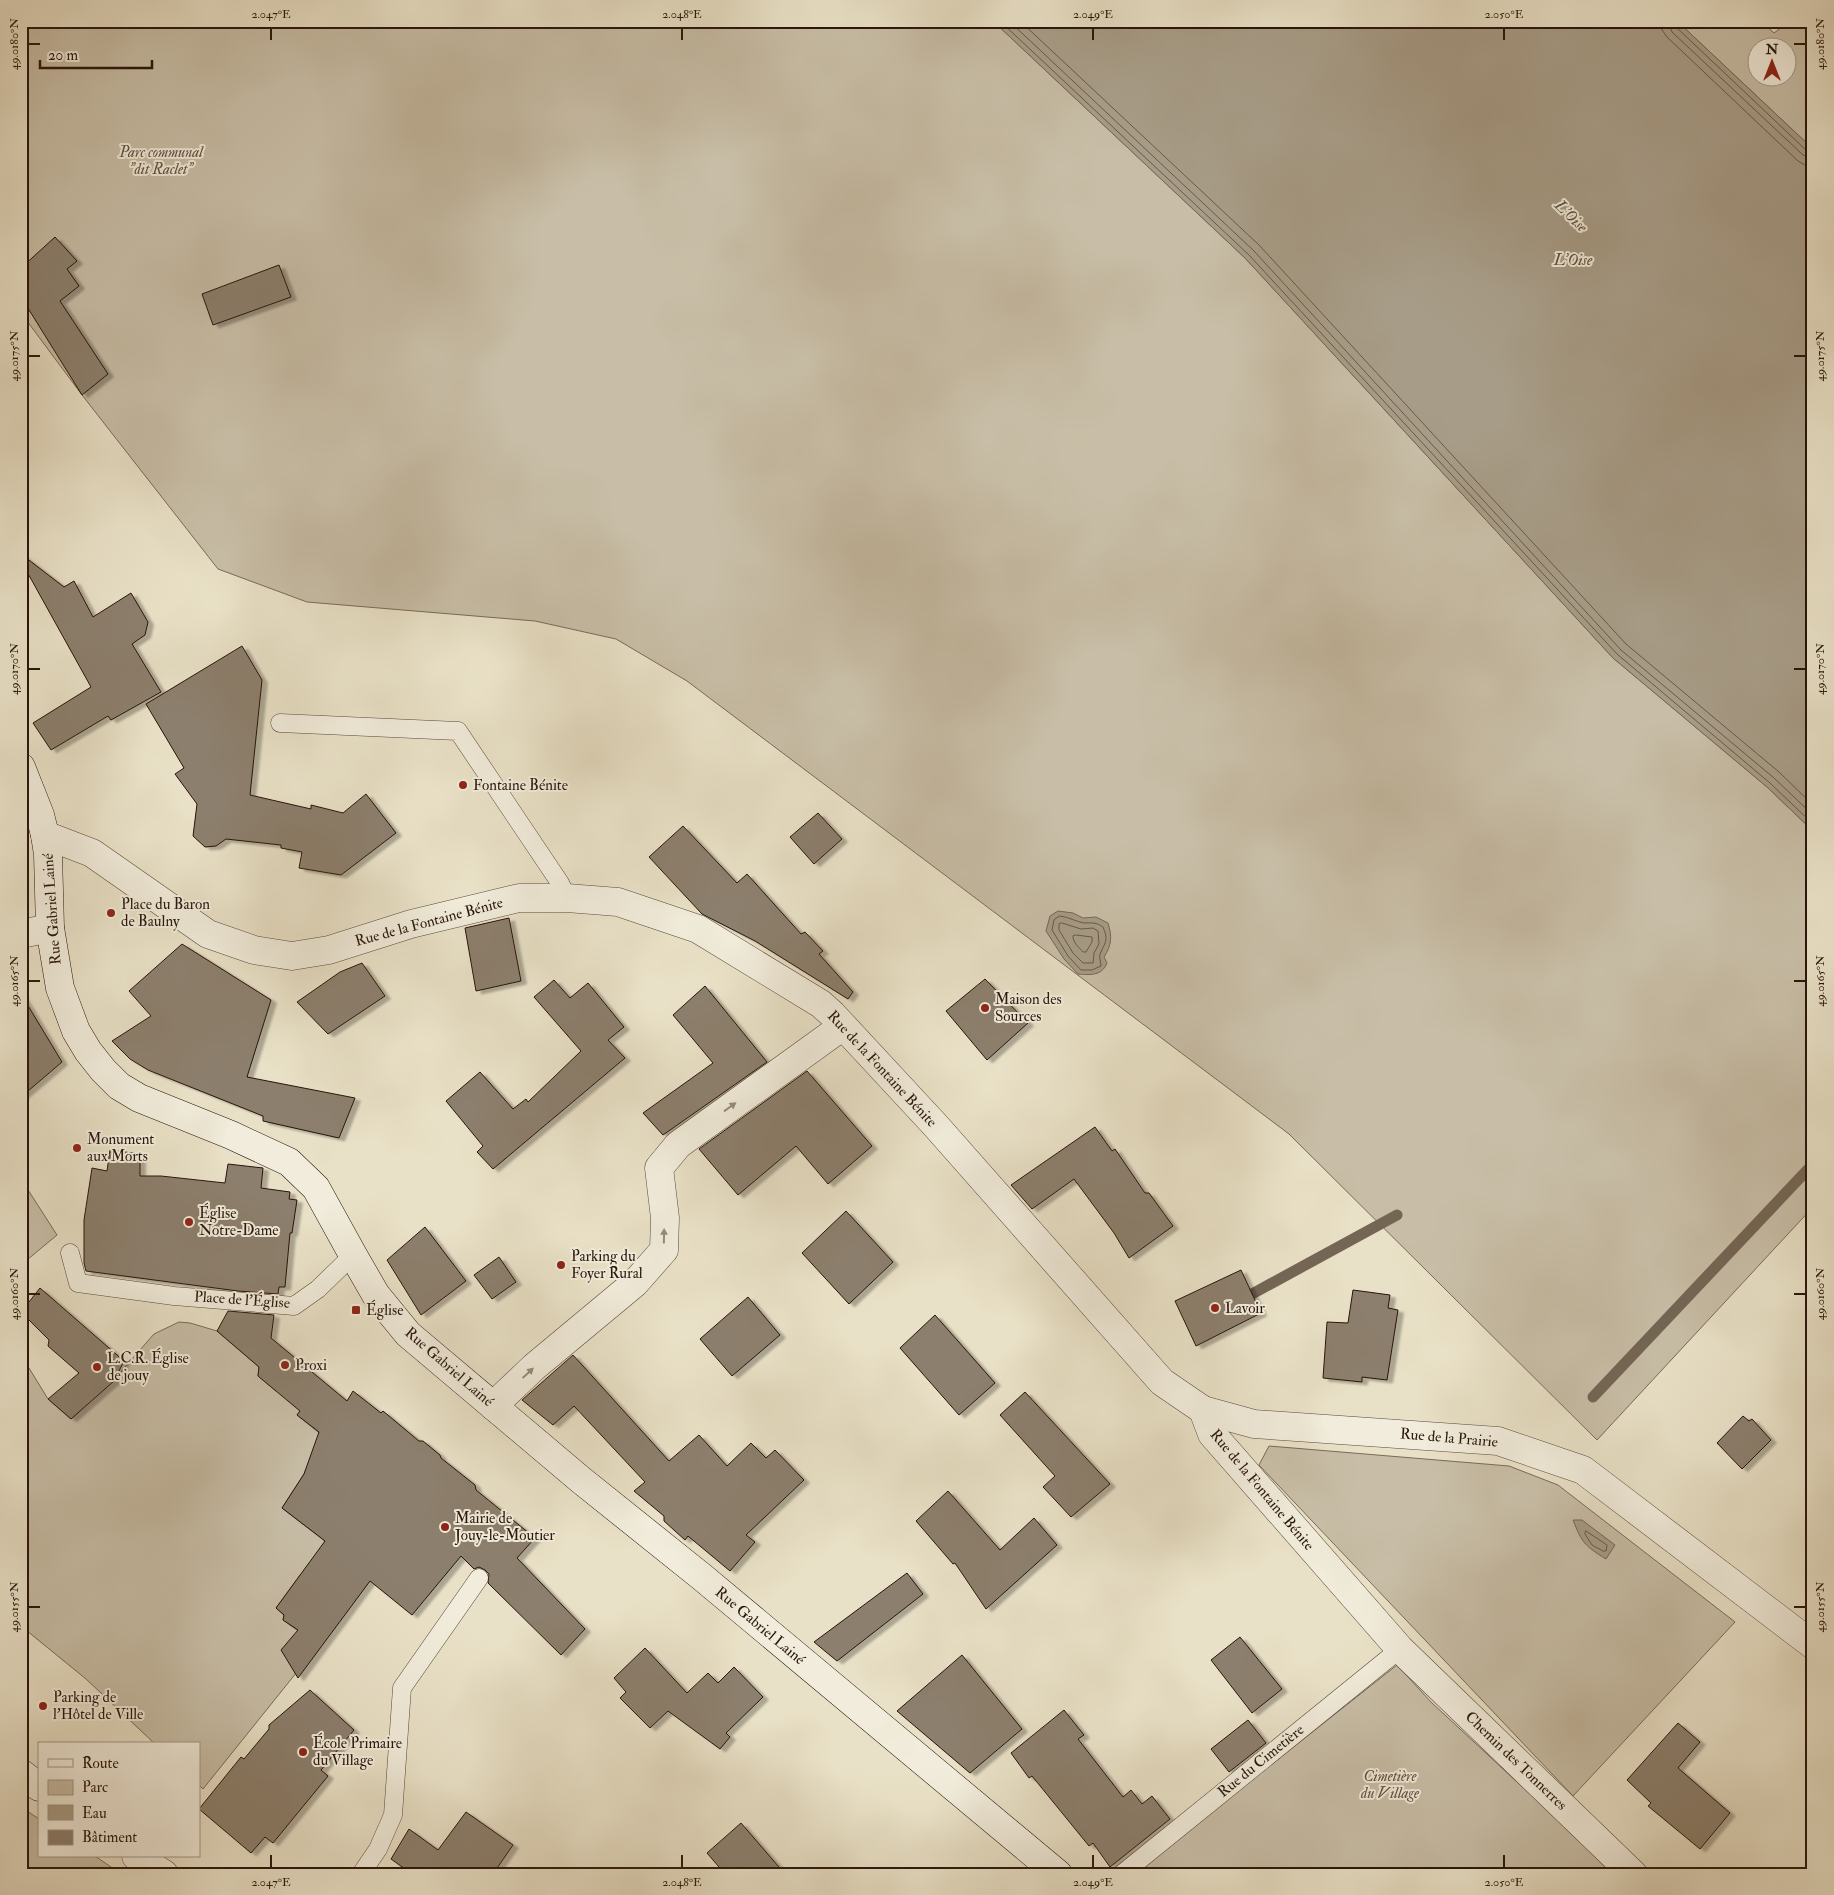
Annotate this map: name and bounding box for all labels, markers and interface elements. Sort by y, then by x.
text: 2.047°E [251,7,291,22]
text: 2.048°E [662,7,702,22]
text: 2.049°E [1073,7,1113,22]
text: 2.050°E [1485,7,1524,22]
text: 49.0180°N [7,18,22,70]
text: 49.0180°N [1813,18,1828,70]
scale bar [40,38,152,70]
north arrow [1746,38,1796,88]
text: N [1765,41,1779,58]
text: 20 m [48,46,78,65]
park label: Parc communal "dit Raclet" [118,143,204,179]
water label: L'Oise [1549,195,1592,237]
water label: L’Oise [1553,250,1593,270]
text: 49.0175°N [7,330,22,382]
text: 49.0175°N [1813,330,1828,382]
text: 49.0170°N [7,643,22,695]
text: 49.0170°N [1813,643,1828,695]
place label: Fontaine Bénite [473,776,568,795]
marker: Fontaine Bénite [457,779,469,791]
street label: Rue Gabriel Lainé [39,852,65,965]
street label: Rue de la Fontaine Bénite [353,893,505,951]
place label: Place du Baron de Baulny [121,895,210,931]
marker: Place du Baron de Baulny [105,907,117,919]
text: 49.0165°N [7,955,22,1007]
text: 49.0165°N [1813,955,1828,1007]
place label: Maison des Sources [995,990,1062,1026]
marker: Maison des Sources [979,1002,991,1014]
street label: Rue de la Fontaine Bénite [823,1007,941,1131]
one-way arrow [723,1102,736,1113]
place label: Monument aux Morts [87,1130,154,1166]
marker: Monument aux Morts [71,1142,83,1154]
place label: Église Notre-Dame [199,1202,279,1240]
marker: Église Notre-Dame [183,1216,195,1228]
one-way arrow [661,1228,669,1244]
place label: Parking du Foyer Rural [571,1247,643,1283]
marker: Parking du Foyer Rural [555,1259,567,1271]
text: 49.0160°N [7,1268,22,1320]
text: 49.0160°N [1813,1268,1828,1320]
street label: Place de l'Église [193,1285,291,1313]
place label: Église [366,1299,403,1320]
place label: Lavoir [1225,1299,1265,1318]
marker: Lavoir [1209,1302,1221,1314]
marker: Église [350,1304,362,1316]
street label: Rue Gabriel Lainé [401,1323,498,1411]
place label: L.C.R. Église de jouy [107,1347,189,1385]
place label: Proxi [295,1356,327,1375]
marker: Proxi [279,1359,291,1371]
marker: L.C.R. Église de jouy [91,1361,103,1373]
one-way arrow [522,1367,534,1379]
street label: Rue de la Prairie [1399,1424,1499,1452]
street label: Rue de la Fontaine Bénite [1206,1425,1318,1555]
place label: Mairie de Jouy-le-Moutier [454,1509,555,1546]
marker: Mairie de Jouy-le-Moutier [439,1521,451,1533]
text: 49.0155°N [7,1581,22,1632]
text: 49.0155°N [1813,1581,1828,1632]
street label: Rue Gabriel Lainé [711,1583,809,1670]
place label: Parking de l'Hôtel de Ville [53,1688,143,1724]
marker: Parking de l'Hôtel de Ville [37,1700,49,1712]
street label: Chemin des Tonnerres [1461,1708,1571,1814]
street label: Rue du Cimetière [1214,1720,1308,1802]
place label: École Primaire du Village [313,1732,402,1770]
legend [38,1742,200,1858]
marker: École Primaire du Village [297,1746,309,1758]
text: Route [82,1754,119,1773]
park label: Cimetière du Village [1360,1767,1420,1803]
text: Parc [82,1778,108,1797]
text: Eau [82,1804,107,1823]
text: Bâtiment [82,1828,137,1847]
text: 2.047°E [251,1875,291,1890]
text: 2.048°E [662,1875,702,1890]
text: 2.049°E [1073,1875,1113,1890]
text: 2.050°E [1485,1875,1524,1890]

